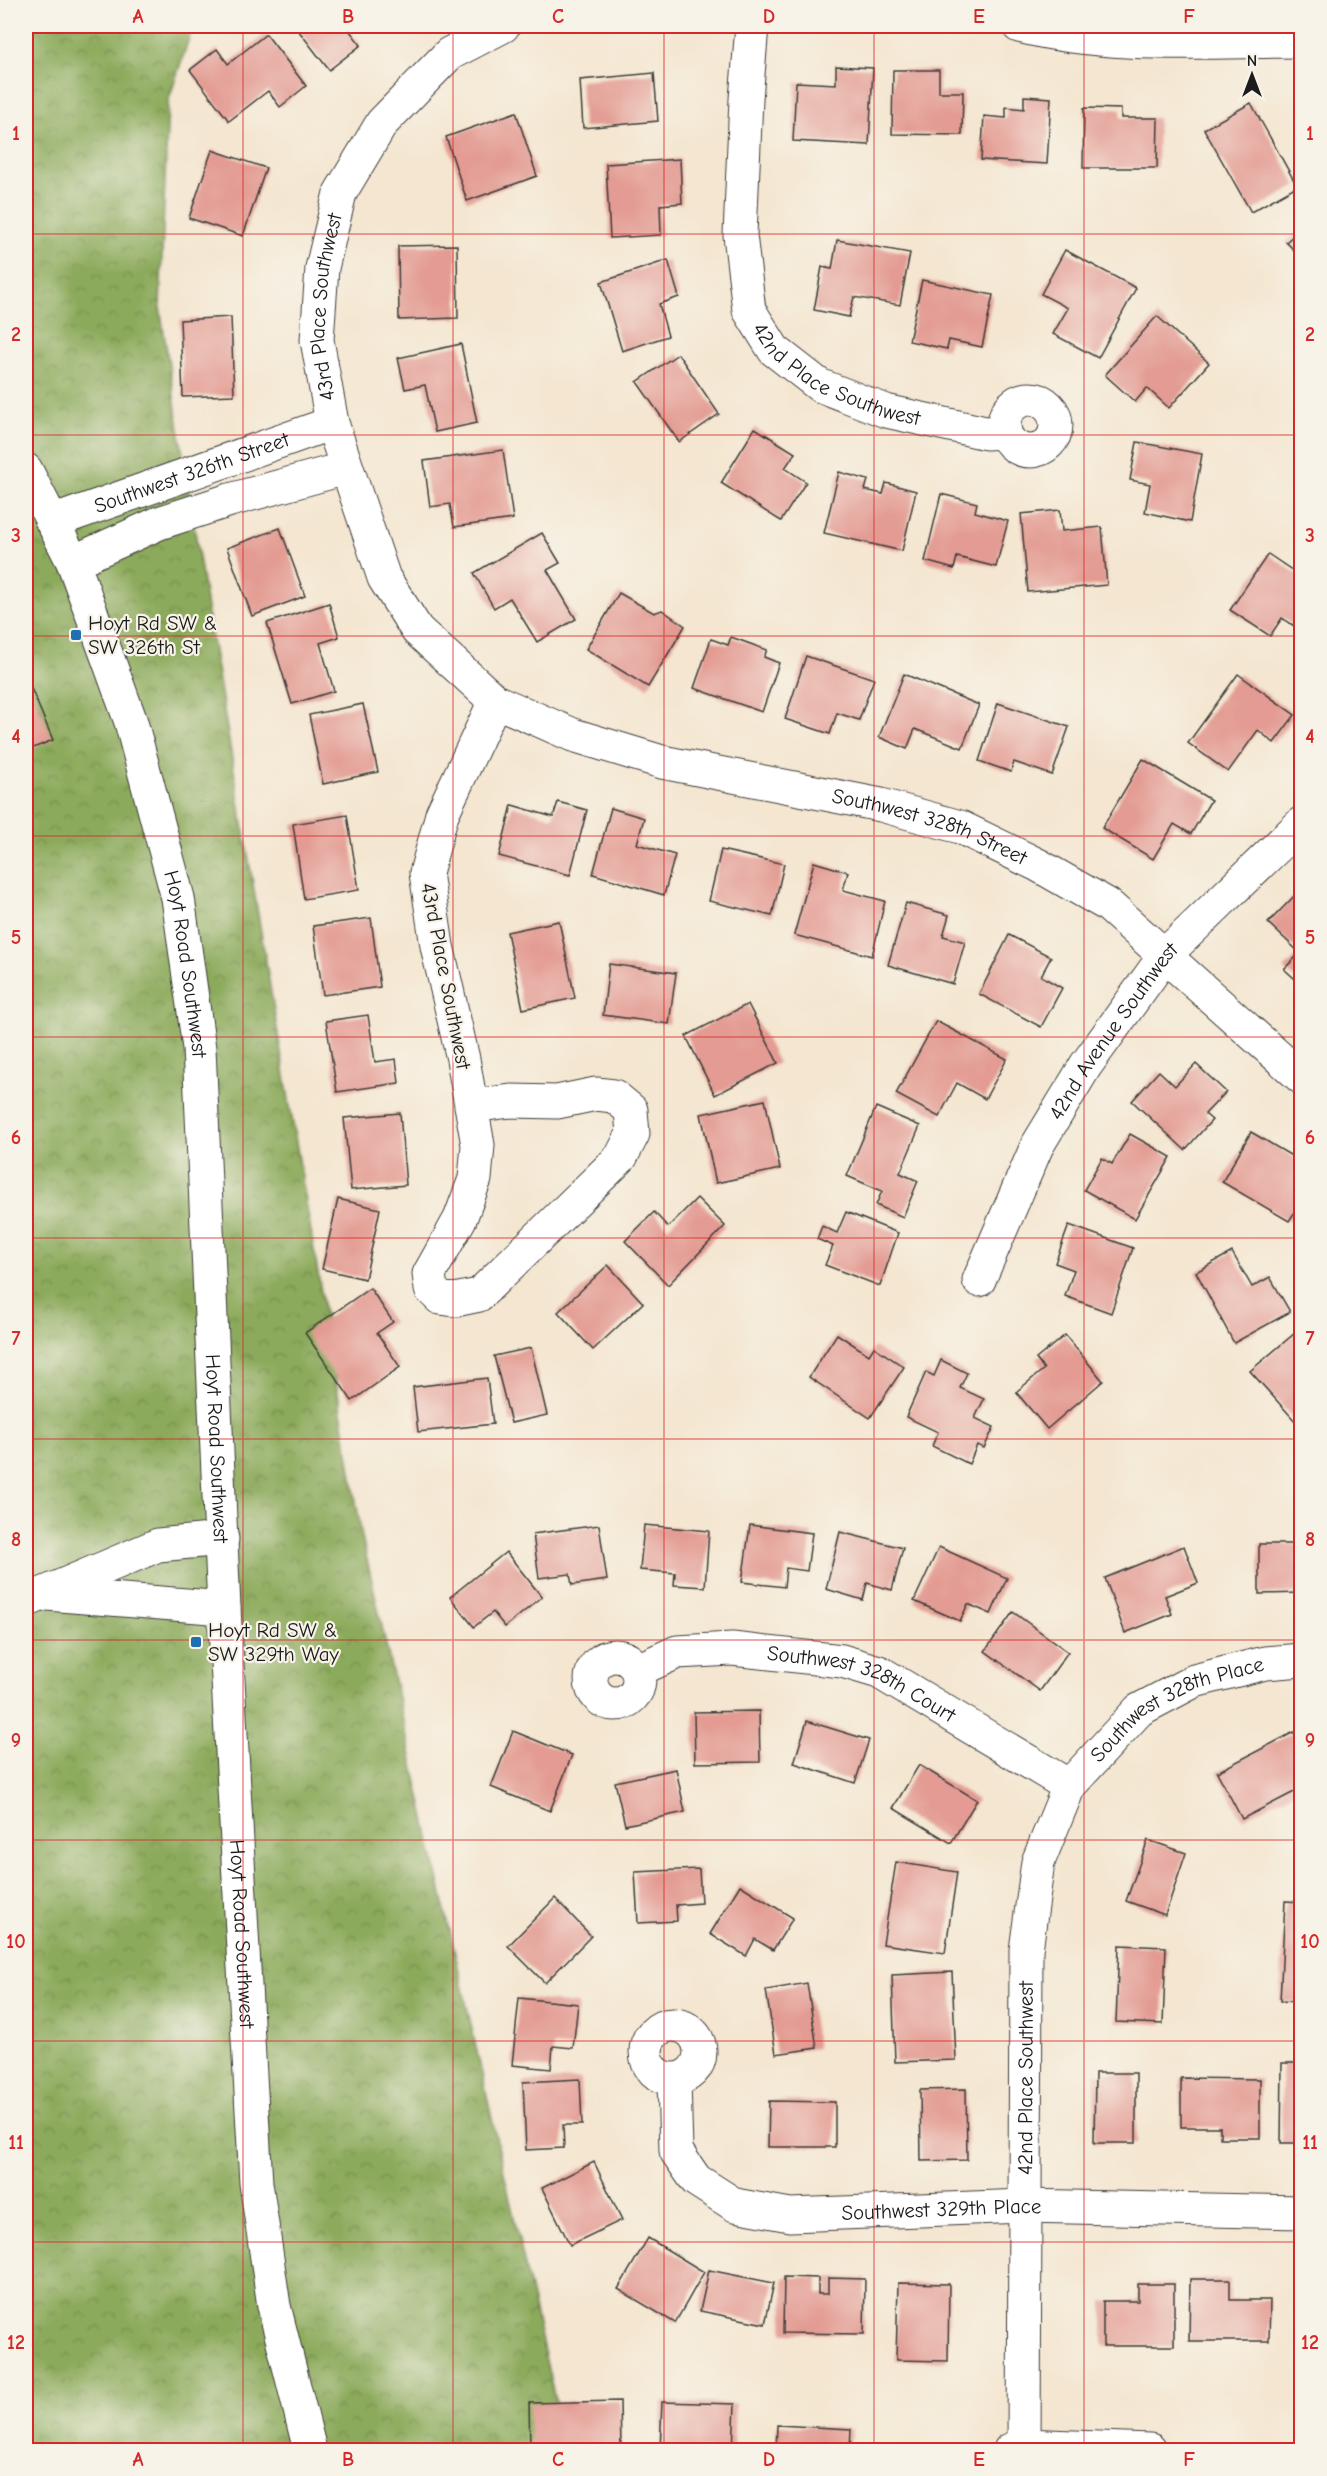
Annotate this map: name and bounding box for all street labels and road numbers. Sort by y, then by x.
street label: 43rd Place Southwest [305,210,347,403]
street label: 42nd Place Southwest [748,318,924,430]
street label: Southwest 326th Street [91,427,293,518]
street label: Southwest 328th Street [830,784,1032,870]
street label: Hoyt Road Southwest [159,868,211,1059]
street label: 43rd Place Southwest [416,881,476,1072]
street label: 42nd Avenue Southwest [1044,937,1183,1124]
street label: Hoyt Road Southwest [201,1353,233,1544]
street label: Southwest 328th Court [766,1641,961,1728]
street label: Southwest 328th Place [1085,1652,1266,1767]
street label: Hoyt Road Southwest [225,1839,259,2030]
street label: 42nd Place Southwest [1013,1980,1038,2175]
street label: Southwest 329th Place [841,2194,1042,2225]

